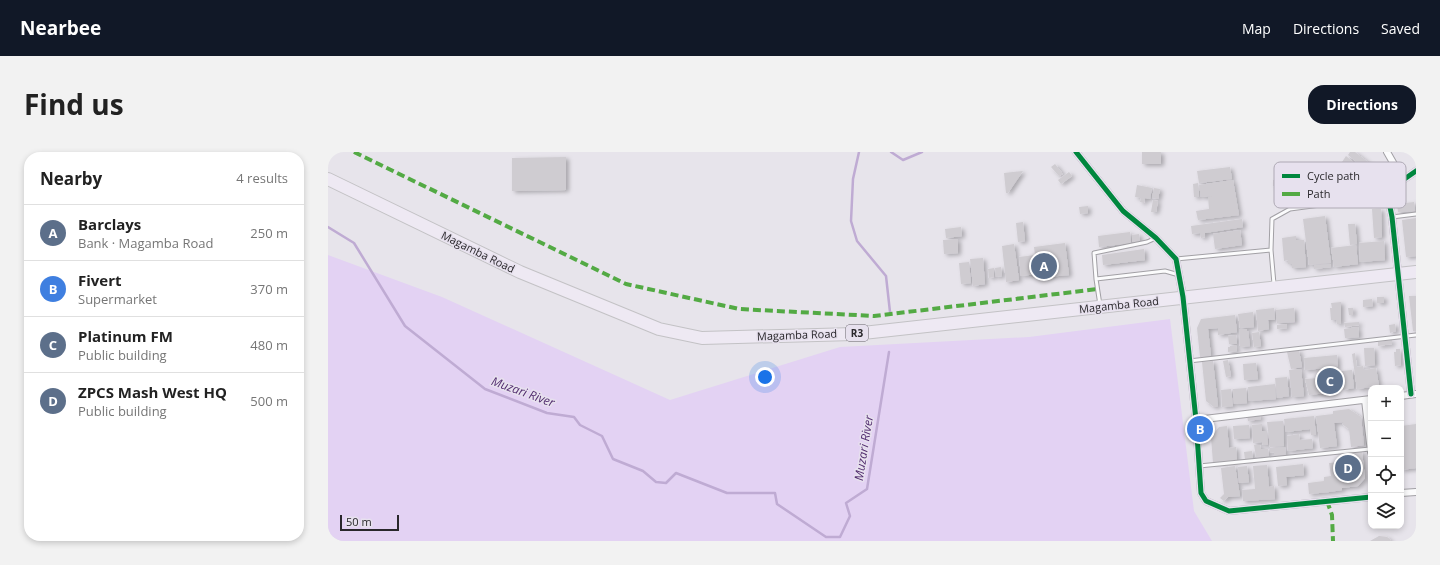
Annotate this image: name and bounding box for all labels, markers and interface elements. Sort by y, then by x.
text: Nearbee [20,15,101,41]
text: Map [1242,19,1271,38]
text: Directions [1293,19,1359,38]
text: Saved [1381,19,1420,38]
text: Find us [24,85,124,123]
button: Directions [1308,85,1416,124]
legend [1274,162,1406,208]
text: Nearby [40,167,102,190]
text: Cycle path [1307,168,1360,183]
text: 4 results [236,169,288,187]
text: Path [1307,186,1330,201]
text: Barclays [78,214,141,234]
text: A [49,224,57,242]
text: 250 m [250,224,288,242]
street label: Magamba Road [439,227,518,276]
text: Bank · Magamba Road [78,234,213,252]
pin: A [1031,251,1057,281]
text: Fivert [78,270,122,290]
text: B [49,280,57,298]
text: 370 m [250,280,288,298]
text: Supermarket [78,290,157,308]
street label: Magamba Road [1078,293,1160,316]
road number: R3 [846,325,868,341]
text: Platinum FM [78,326,173,346]
street label: Magamba Road [757,326,837,343]
text: C [49,336,57,354]
text: 480 m [250,336,288,354]
text: Public building [78,346,167,364]
pin: C [1317,366,1343,396]
your location [755,367,775,387]
water label: Muzari River [489,372,558,411]
text: ZPCS Mash West HQ [78,382,227,402]
map controls [1368,385,1404,529]
button: + [1368,385,1404,421]
text: D [48,392,58,410]
text: 500 m [250,392,288,410]
text: Public building [78,402,167,420]
water label: Muzari River [850,413,877,482]
pin: B [1187,414,1213,444]
button: − [1368,421,1404,457]
pin: D [1335,453,1361,483]
button: locate [1368,457,1404,493]
button: layers [1368,493,1404,529]
scale bar [340,513,399,532]
text: 50 m [346,514,372,529]

